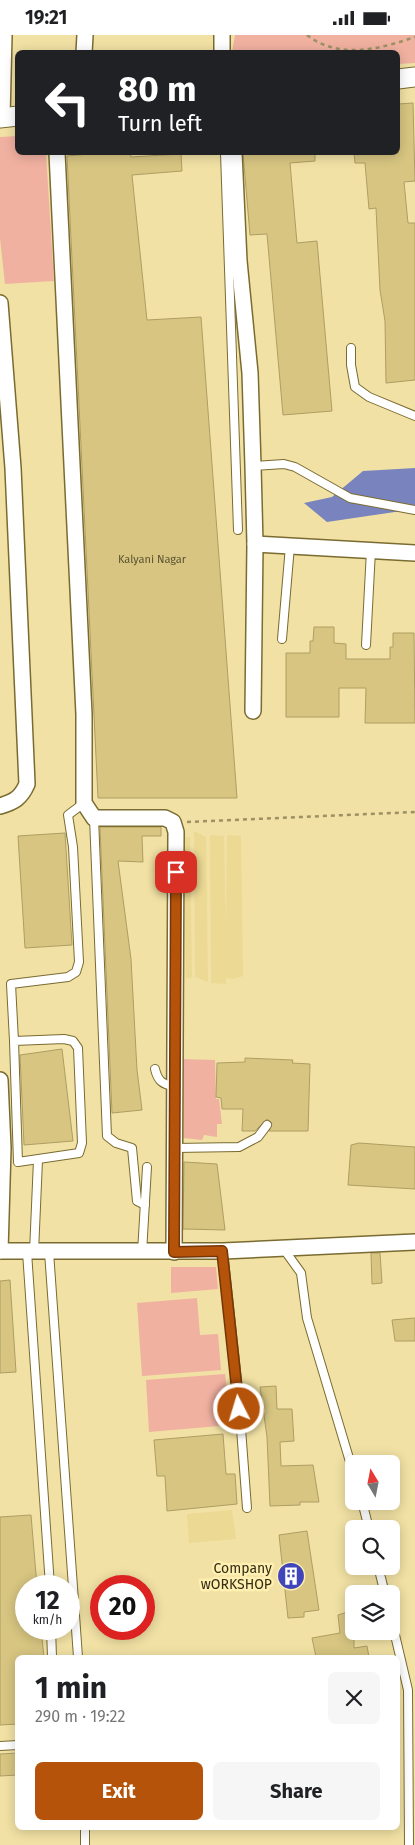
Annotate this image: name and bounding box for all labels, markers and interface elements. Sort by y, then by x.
text: 19:21 [25,6,67,29]
text: 80 m [118,68,197,110]
icon: left [35,70,100,135]
text: Turn left [118,110,202,137]
house number: Kalyani Nagar [118,553,187,566]
pin [155,851,197,893]
icon: arrive [162,858,190,886]
position arrow [212,1382,264,1434]
north arrow [345,1455,400,1510]
map controls [345,1455,400,1640]
button: search [345,1520,400,1575]
place label: Company wORKSHOP [201,1560,272,1593]
building icon: Company wORKSHOP [276,1561,306,1591]
speed limit sign: 20 [90,1575,155,1640]
button: layers [345,1585,400,1640]
text: 12 [35,1586,60,1616]
text: km/h [33,1613,62,1627]
text: 1 min [35,1670,107,1706]
button: close [328,1672,380,1724]
text: 290 m · 19:22 [35,1707,125,1726]
button: Exit [35,1762,203,1820]
button: Share [213,1762,380,1820]

